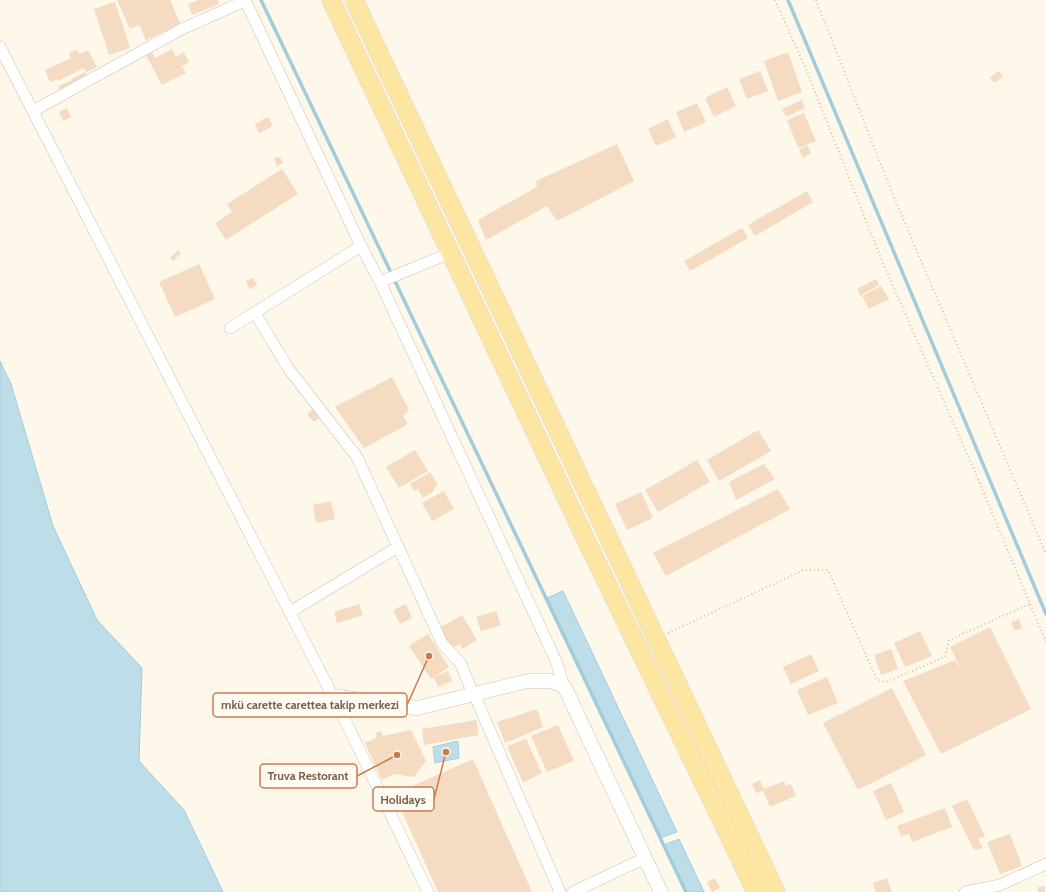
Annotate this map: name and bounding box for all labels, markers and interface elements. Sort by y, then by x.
callout: mkü carette carettea takip merkezi [213,693,407,717]
text: mkü carette carettea takip merkezi [221,697,399,712]
callout: Truva Restorant [260,764,357,788]
text: Truva Restorant [268,768,348,783]
callout: Holidays [373,787,434,811]
text: Holidays [380,792,426,807]

